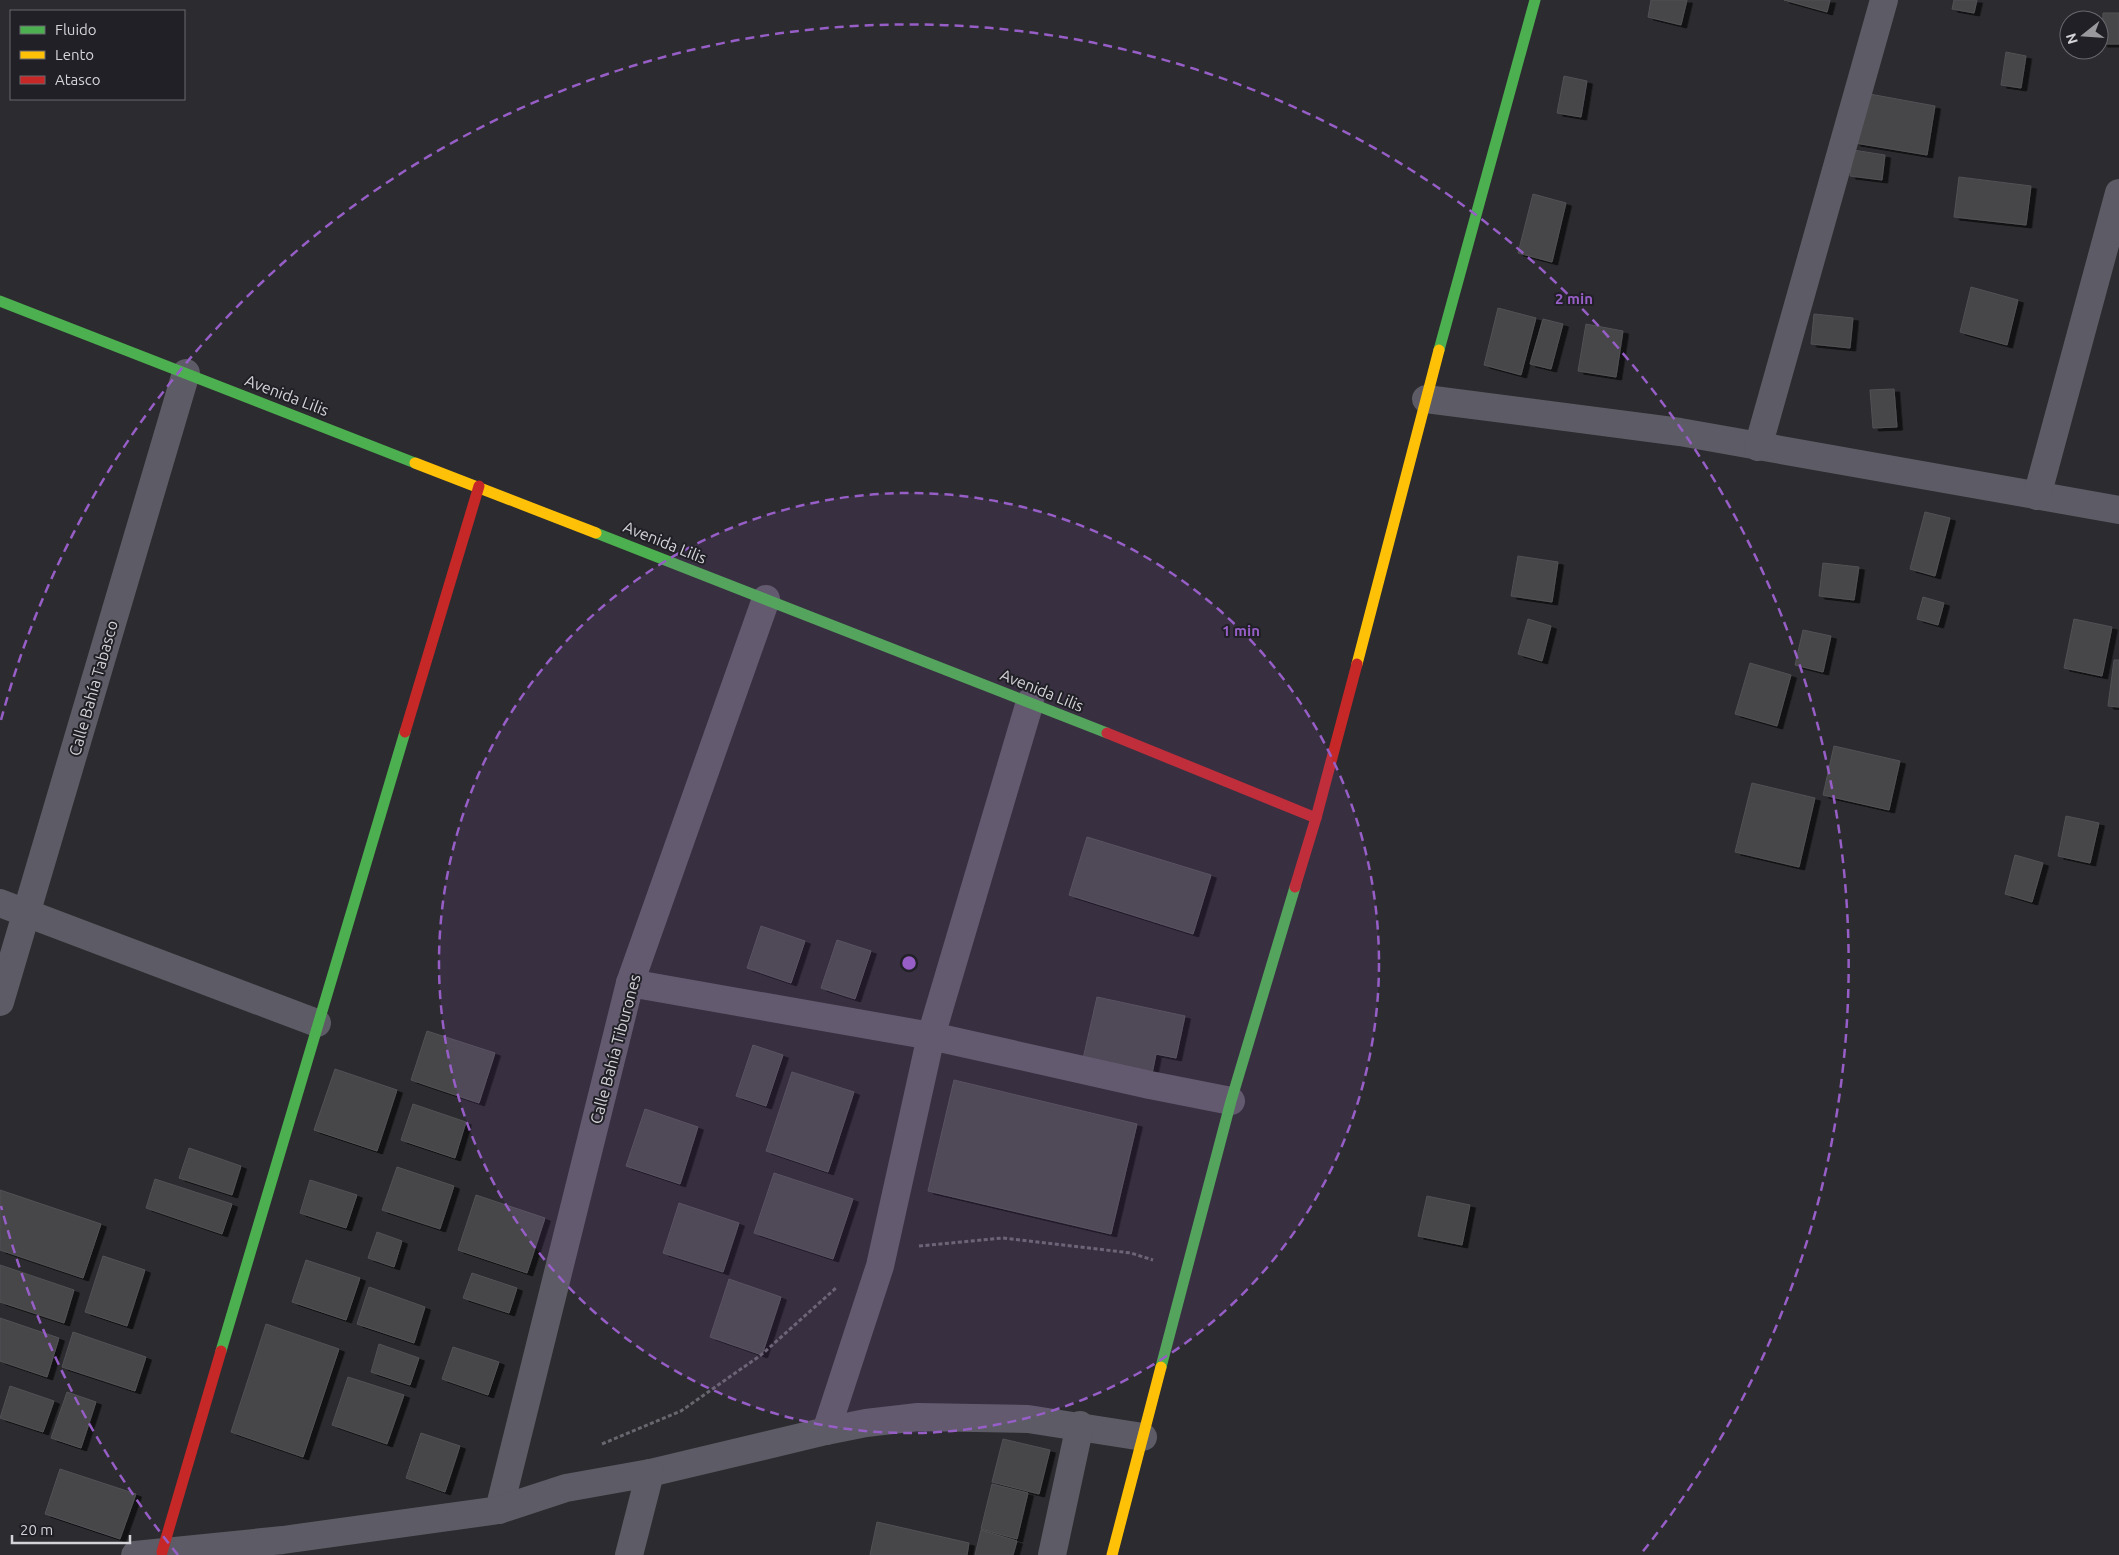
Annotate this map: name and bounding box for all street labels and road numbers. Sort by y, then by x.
street label: Avenida Lilis [243,371,331,419]
street label: Avenida Lilis [621,517,709,567]
street label: Calle Bahía Tabasco [65,618,121,758]
street label: Avenida Lilis [998,665,1086,715]
street label: Calle Bahía Tiburones [586,972,644,1126]

